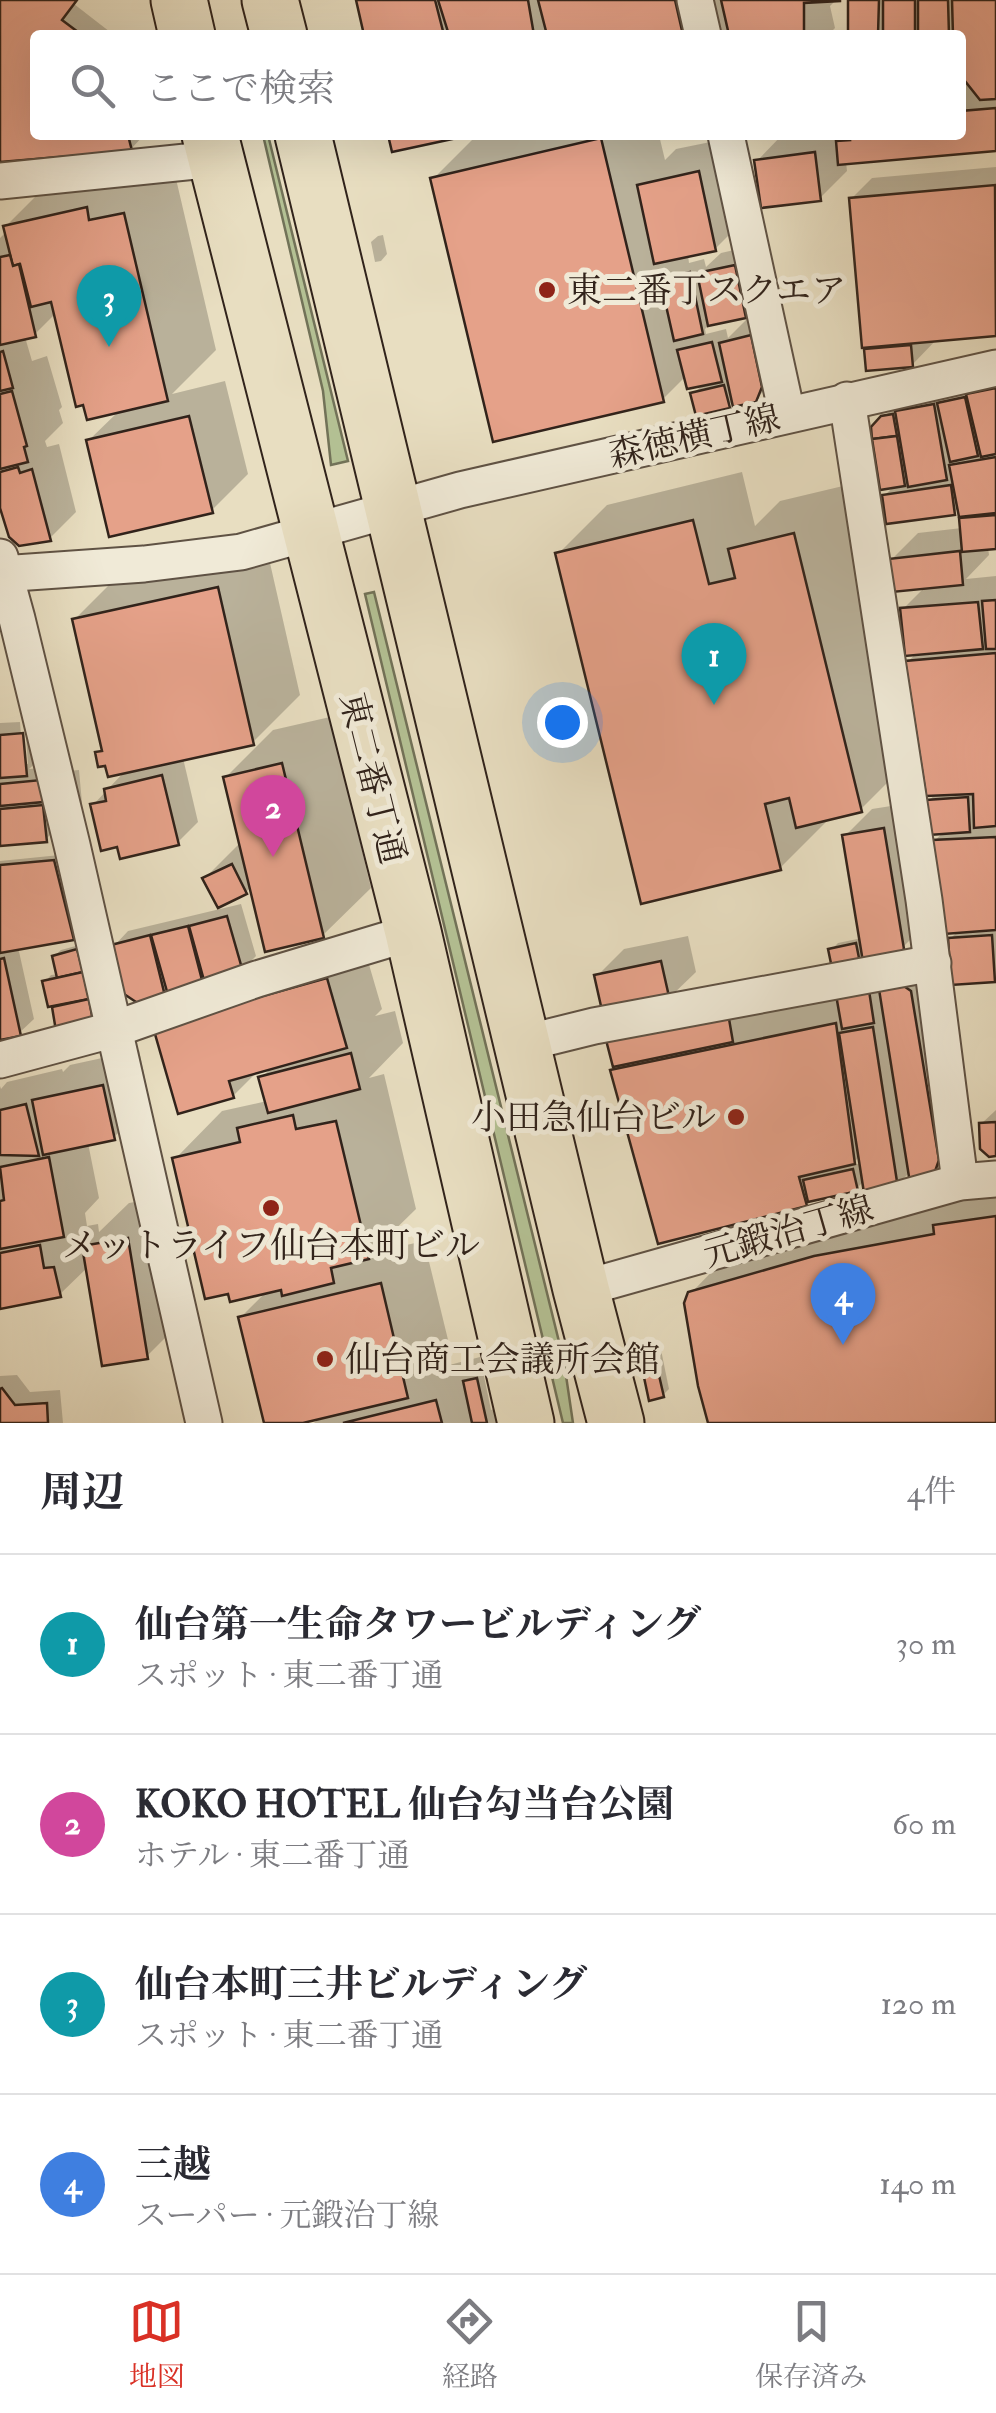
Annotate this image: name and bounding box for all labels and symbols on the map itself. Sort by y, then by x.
pin: 3 [76,264,142,347]
place label: 東二番丁スクエア [567,269,846,313]
marker: 東二番丁スクエア [536,279,558,301]
street label: 森徳横丁線 [604,396,784,478]
pin: 1 [682,622,746,705]
street label: 東二番丁通 [330,688,415,868]
your location [537,697,588,748]
pin: 2 [240,774,306,857]
place label: 小田急仙台ビル [471,1096,716,1140]
marker: 小田急仙台ビル [725,1106,747,1128]
street label: 元鍛治丁線 [698,1187,878,1277]
marker: メットライフ仙台本町ビル [260,1197,282,1219]
place label: メットライフ仙台本町ビル [62,1224,480,1268]
pin: 4 [810,1262,876,1345]
place label: 仙台商工会議所会館 [345,1338,660,1382]
marker: 仙台商工会議所会館 [314,1348,336,1370]

